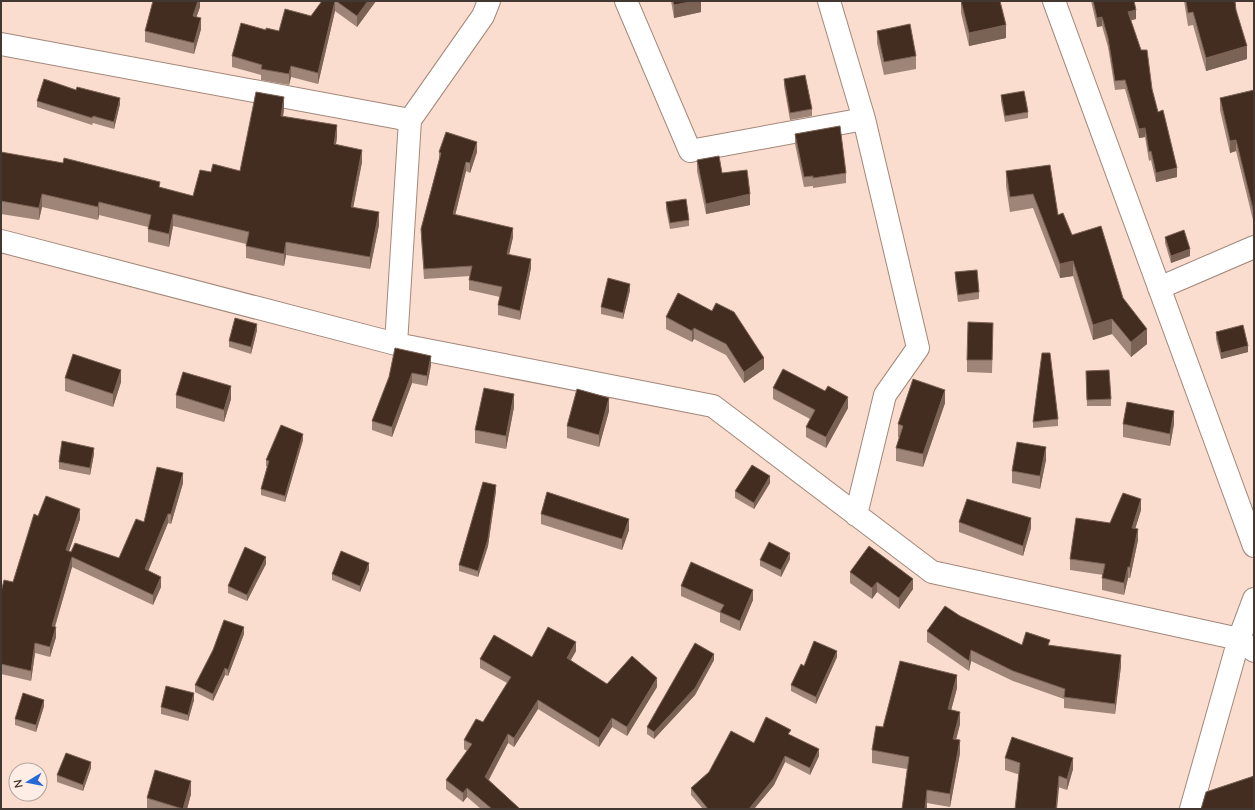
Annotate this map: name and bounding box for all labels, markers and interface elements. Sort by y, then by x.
north arrow [8,762,48,802]
text: N [11,779,25,789]

